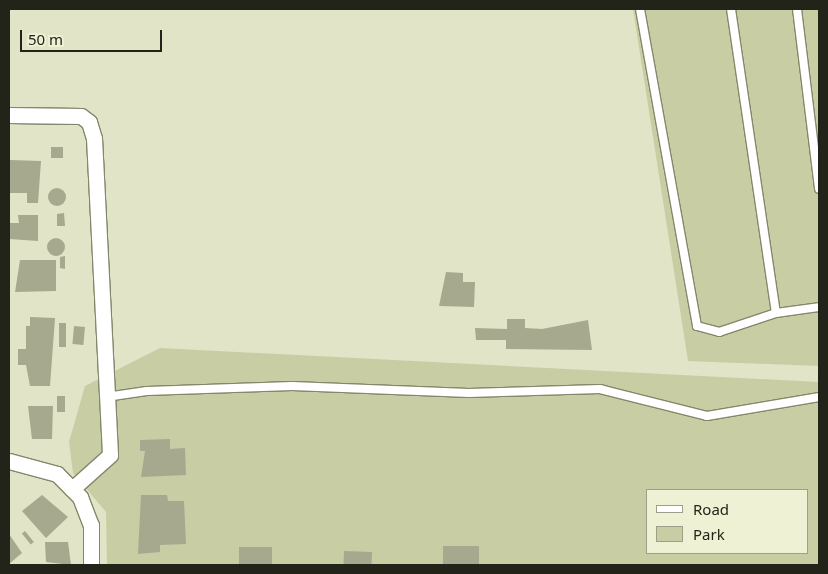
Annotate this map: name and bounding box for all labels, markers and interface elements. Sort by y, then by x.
scale bar [22,20,165,52]
text: 50 m [28,29,63,49]
legend [646,489,808,554]
text: Road [693,499,729,519]
text: Park [693,524,725,544]

